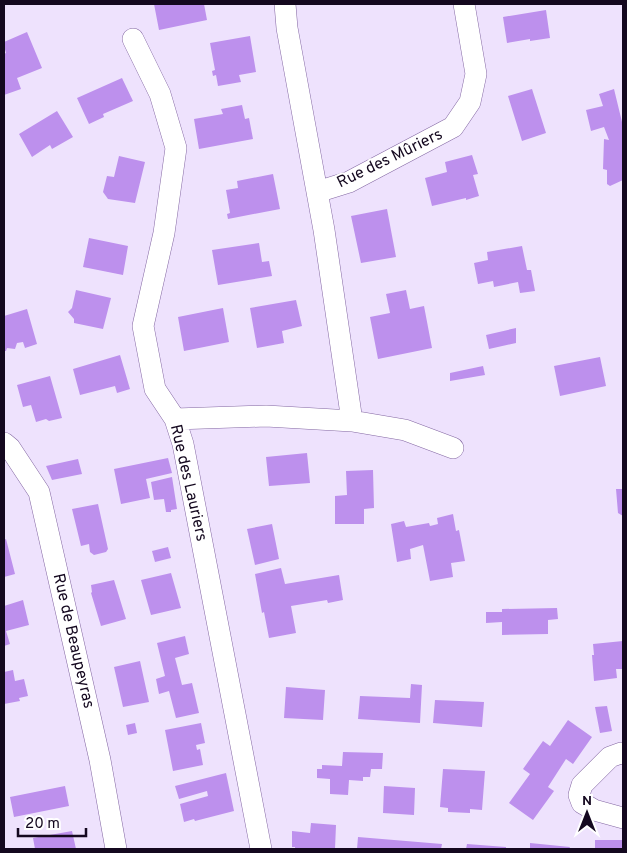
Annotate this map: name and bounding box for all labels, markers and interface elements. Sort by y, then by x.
street label: Rue des Mûriers [334,125,446,193]
street label: Rue des Lauriers [165,423,211,543]
street label: Rue de Beaupeyras [48,572,98,710]
north arrow [562,788,612,838]
text: N [582,793,592,810]
scale bar [18,806,85,838]
text: 20 m [25,815,60,834]

